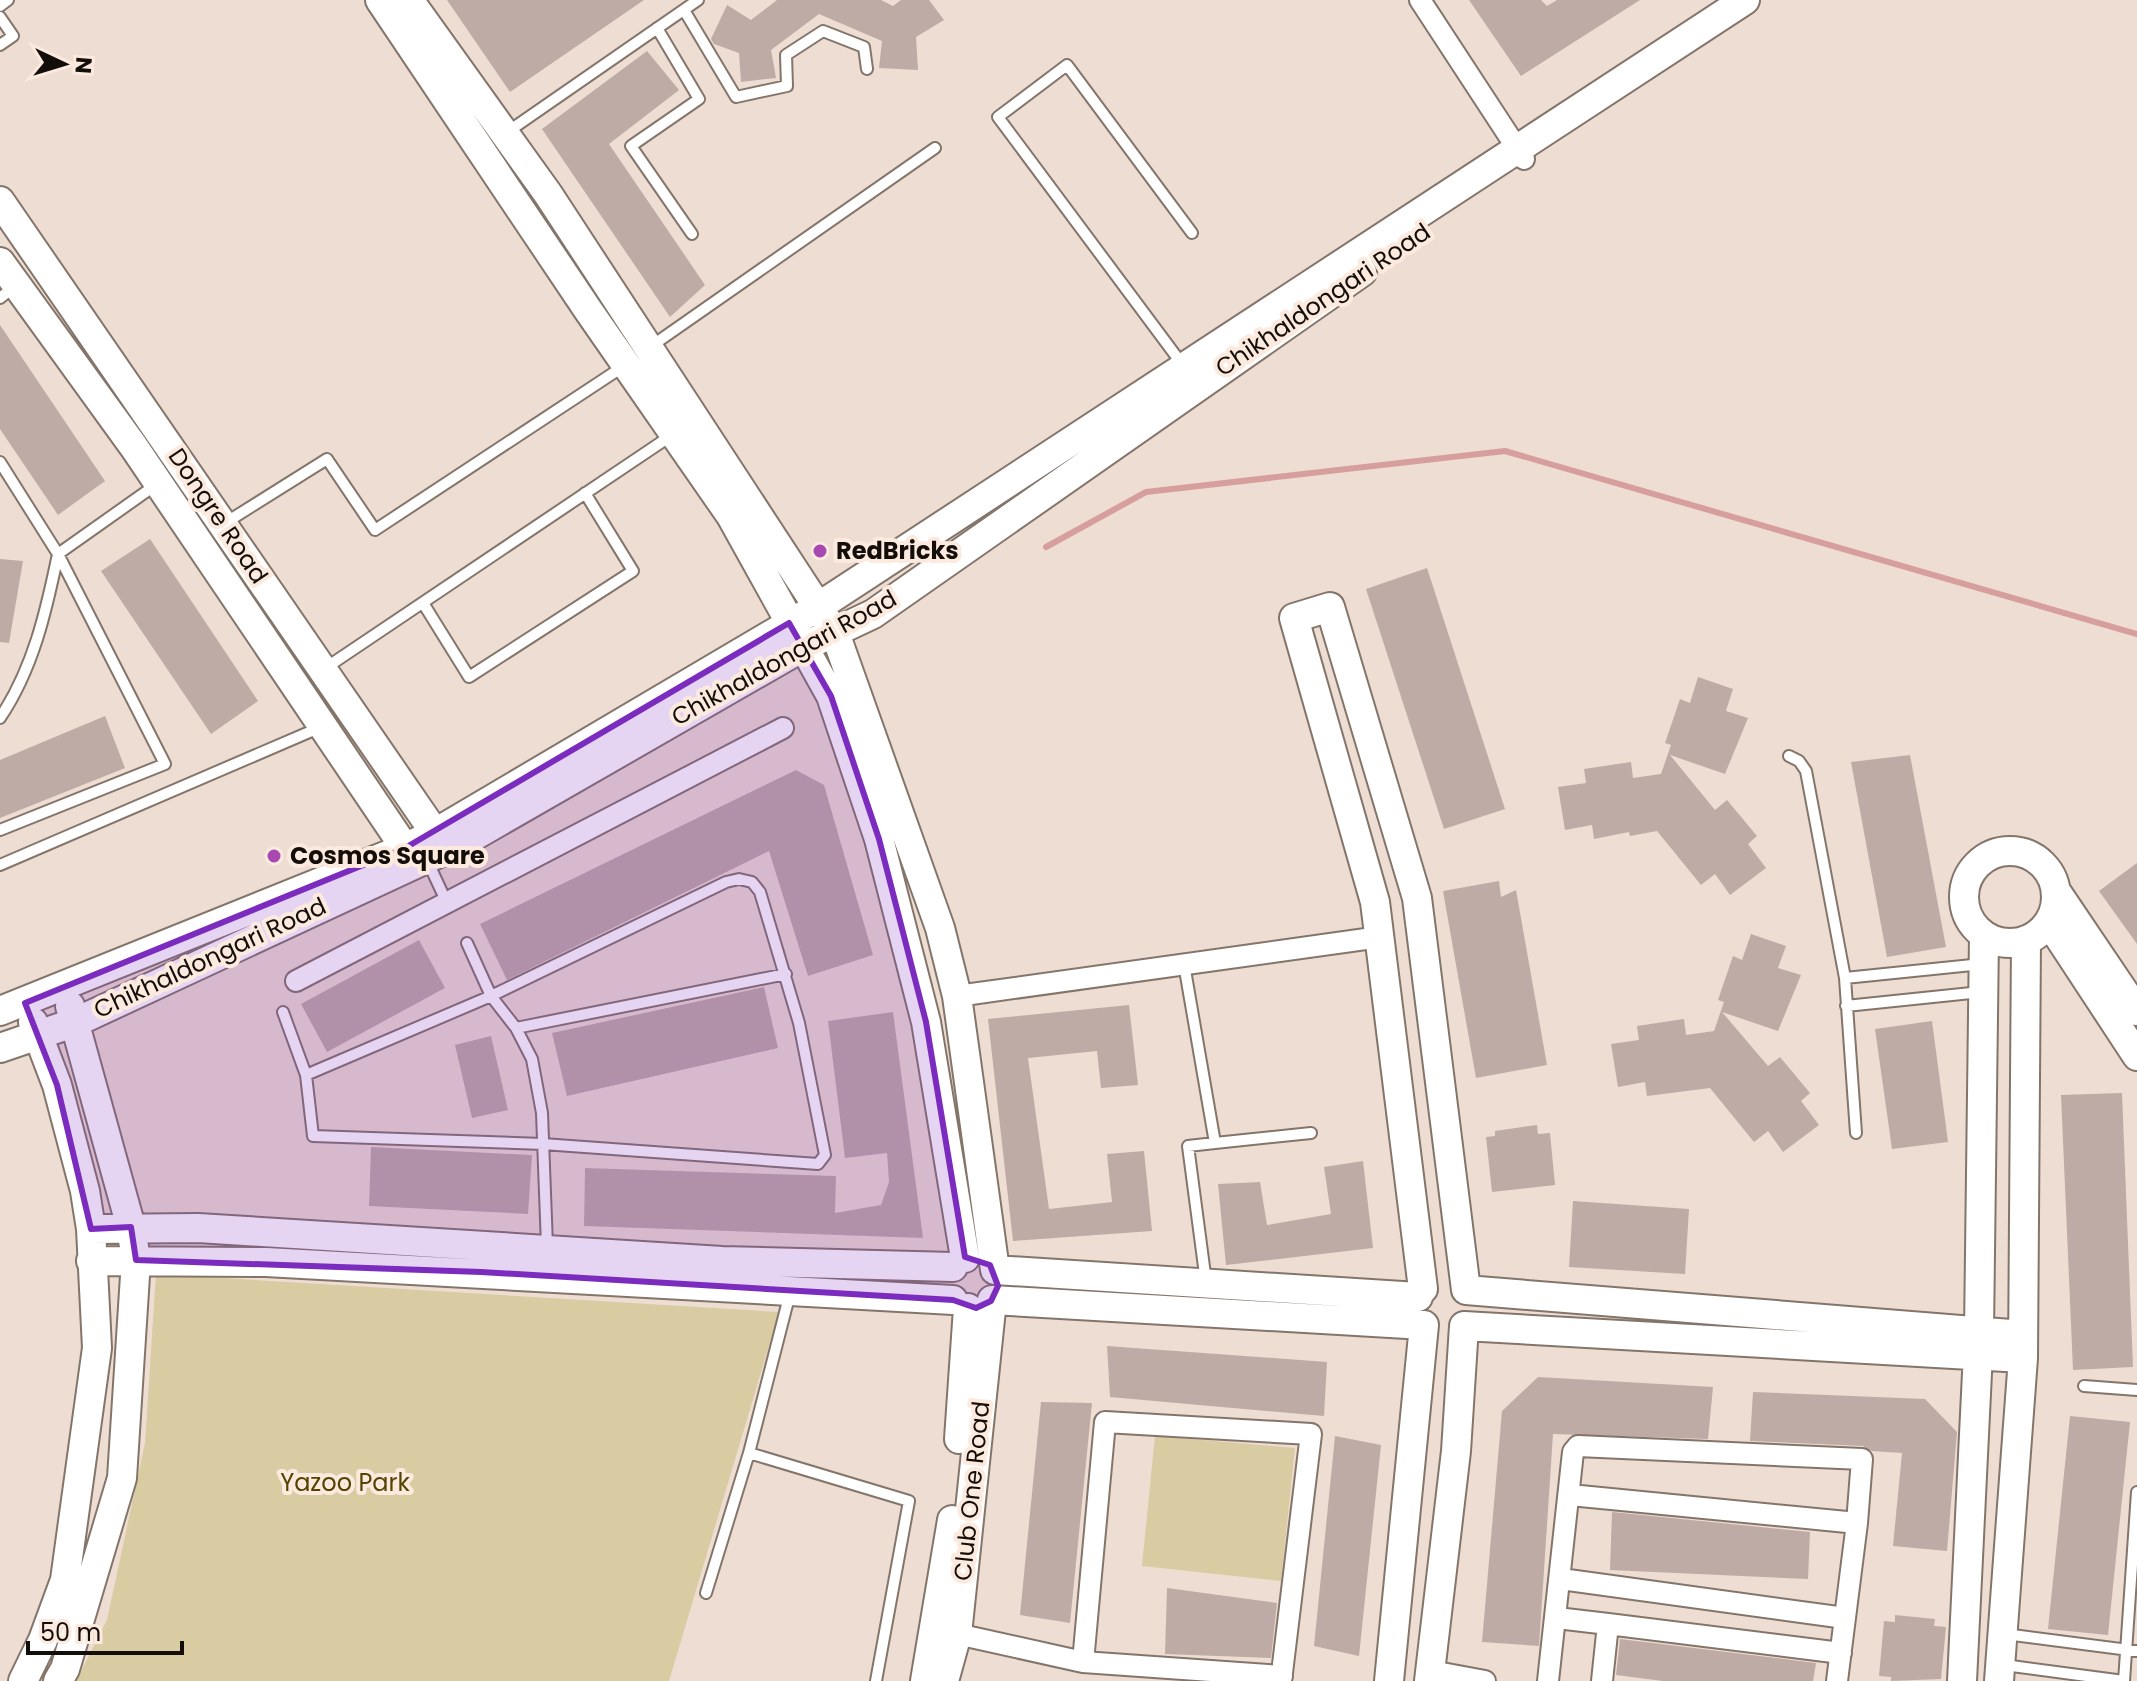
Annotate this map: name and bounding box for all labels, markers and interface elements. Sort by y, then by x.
north arrow [24,24,104,104]
text: N [67,56,99,75]
street label: Chikhaldongari Road [1209,215,1437,384]
street label: Dongre Road [161,442,276,590]
place label: RedBricks [836,534,959,567]
marker: RedBricks [811,542,829,560]
street label: Chikhaldongari Road [665,582,902,733]
place label: Cosmos Square [290,839,485,872]
marker: Cosmos Square [265,847,283,865]
street label: Chikhaldongari Road [88,889,331,1026]
street label: Club One Road [946,1400,997,1582]
park label: Yazoo Park [280,1466,410,1499]
scale bar [28,1605,182,1655]
text: 50 m [40,1616,101,1649]

